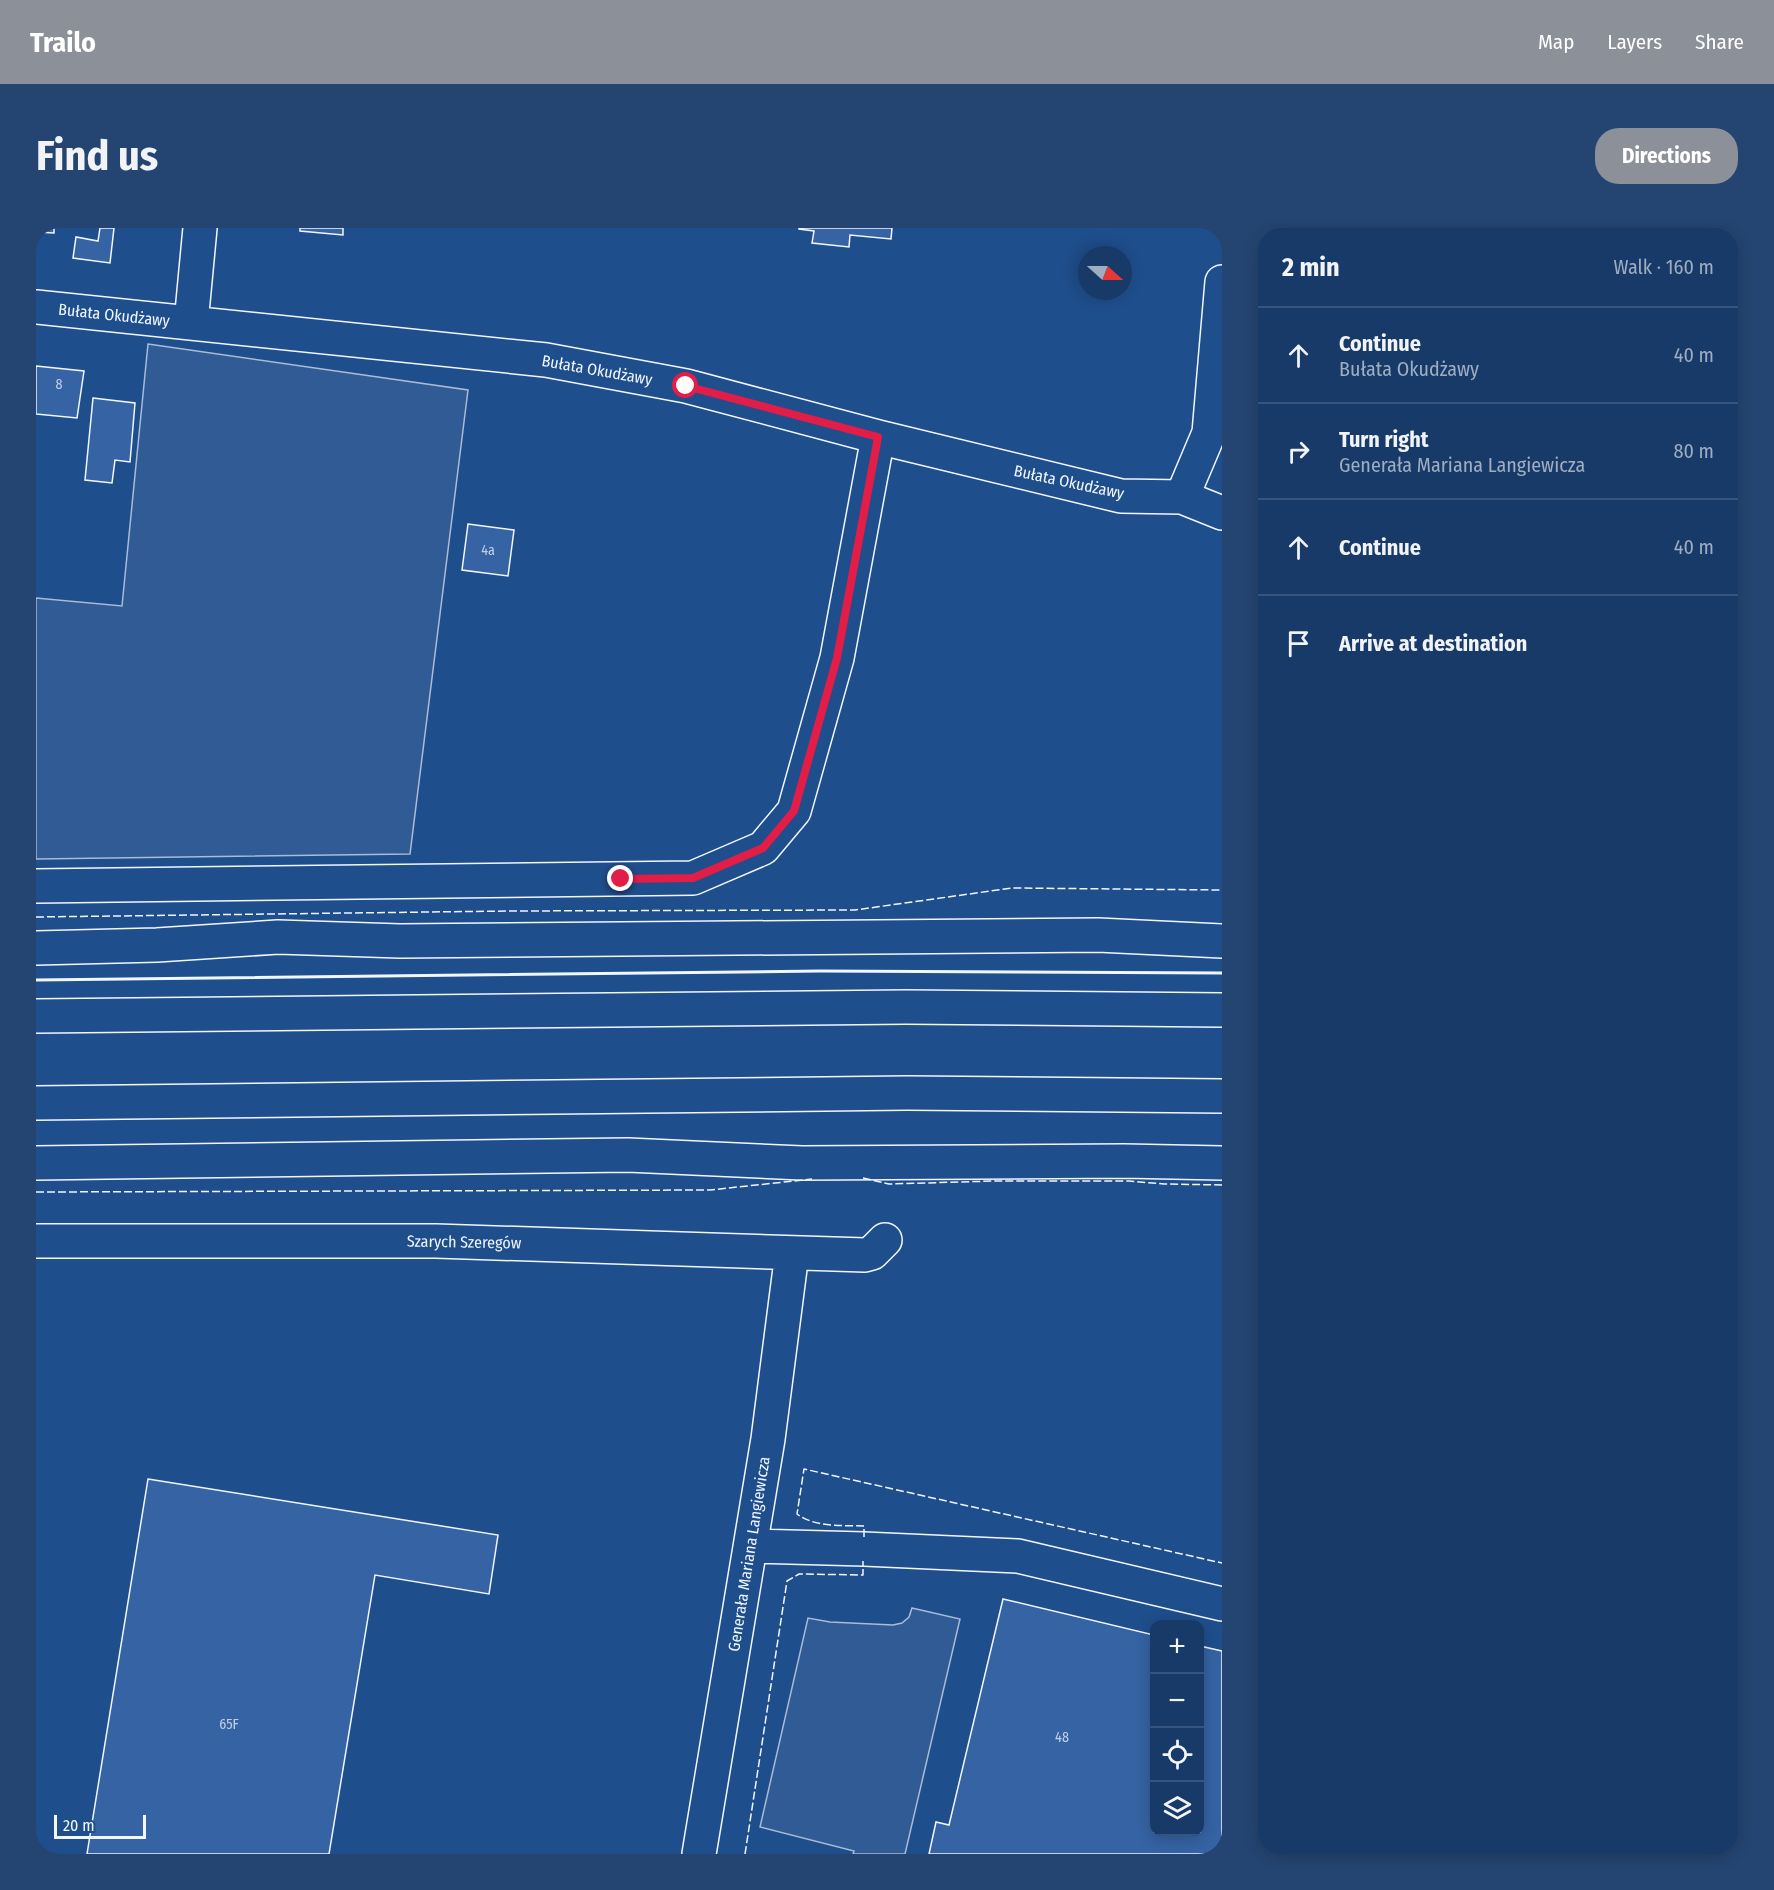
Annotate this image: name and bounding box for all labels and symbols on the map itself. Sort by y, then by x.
north arrow [1078,246,1132,300]
street label: Bułata Okudżawy [57,300,172,330]
street label: Bułata Okudżawy [540,351,655,389]
route start [672,372,698,398]
house number: 8 [56,376,63,393]
street label: Bułata Okudżawy [1012,461,1127,503]
house number: 4a [481,542,495,559]
route end [607,865,633,891]
street label: Szarych Szeregów [407,1232,522,1253]
street label: Generała Mariana Langiewicza [724,1455,774,1653]
house number: 65F [219,1716,239,1733]
house number: 48 [1055,1729,1069,1746]
scale bar [54,1812,146,1840]

